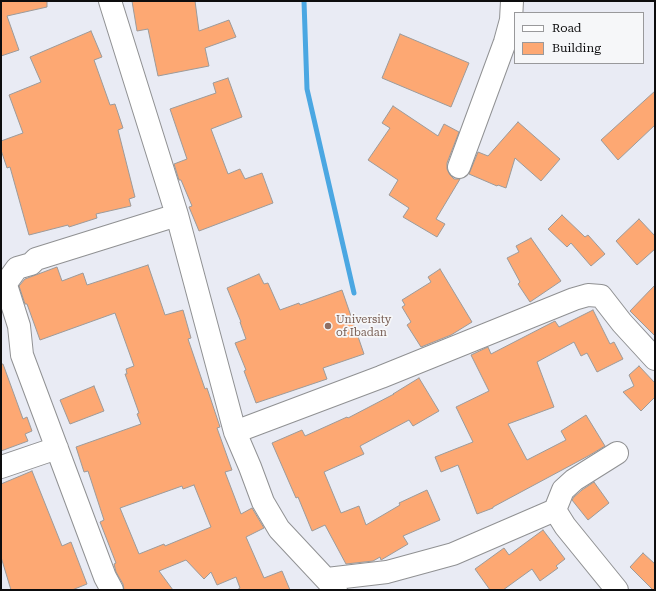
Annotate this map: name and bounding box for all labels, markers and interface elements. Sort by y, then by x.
legend [514,12,644,64]
text: Road [552,21,581,35]
text: Building [552,41,601,55]
place label: University of Ibadan [336,313,391,339]
marker: University of Ibadan [323,321,333,331]

